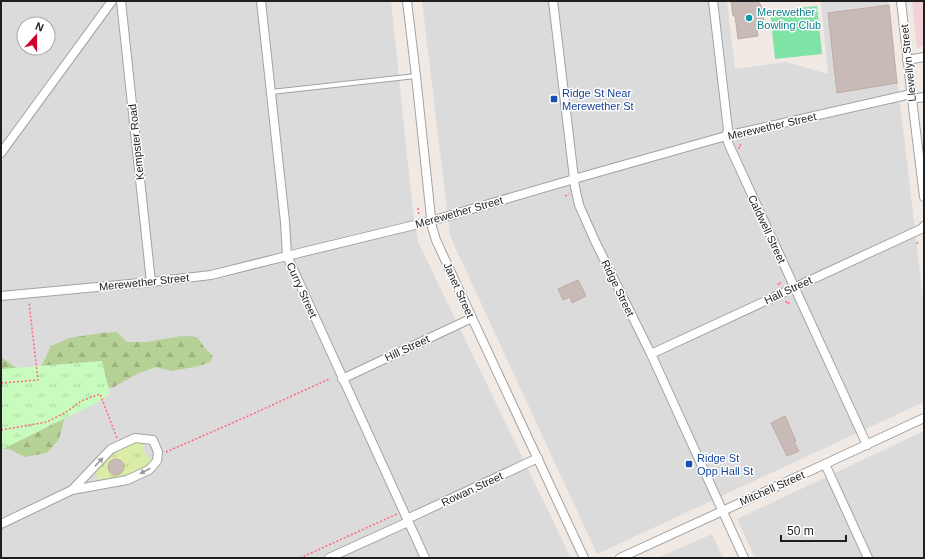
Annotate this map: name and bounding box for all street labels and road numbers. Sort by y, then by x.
street label: Llewellyn Street [898,24,918,102]
street label: Kempster Road [126,103,146,181]
street label: Merewether Street [727,110,817,142]
street label: Caldwell Street [746,193,788,265]
street label: Merewether Street [414,194,504,230]
street label: Ridge Street [599,258,637,318]
street label: Curry Street [284,260,320,320]
street label: Janet Street [441,260,477,320]
street label: Merewether Street [98,271,190,293]
street label: Hall Street [762,274,814,306]
street label: Hill Street [383,332,431,364]
street label: Mitchell Street [738,468,806,508]
street label: Rowan Street [439,469,505,509]

